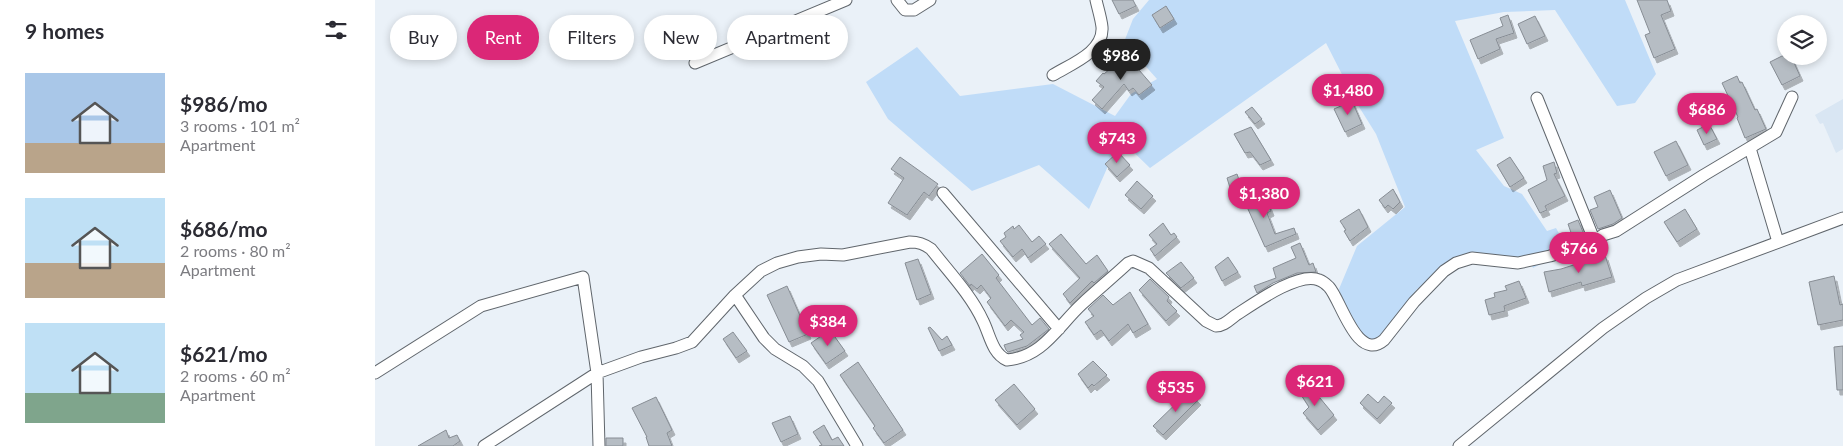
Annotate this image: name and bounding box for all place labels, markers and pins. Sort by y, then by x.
pin: $986 [1091,38,1151,81]
pin: $1,480 [1307,74,1389,116]
pin: $686 [1677,92,1737,135]
pin: $743 [1087,121,1147,164]
pin: $1,380 [1223,176,1305,219]
pin: $766 [1549,232,1609,274]
pin: $384 [798,304,858,347]
pin: $621 [1285,364,1345,407]
pin: $535 [1146,370,1206,413]

